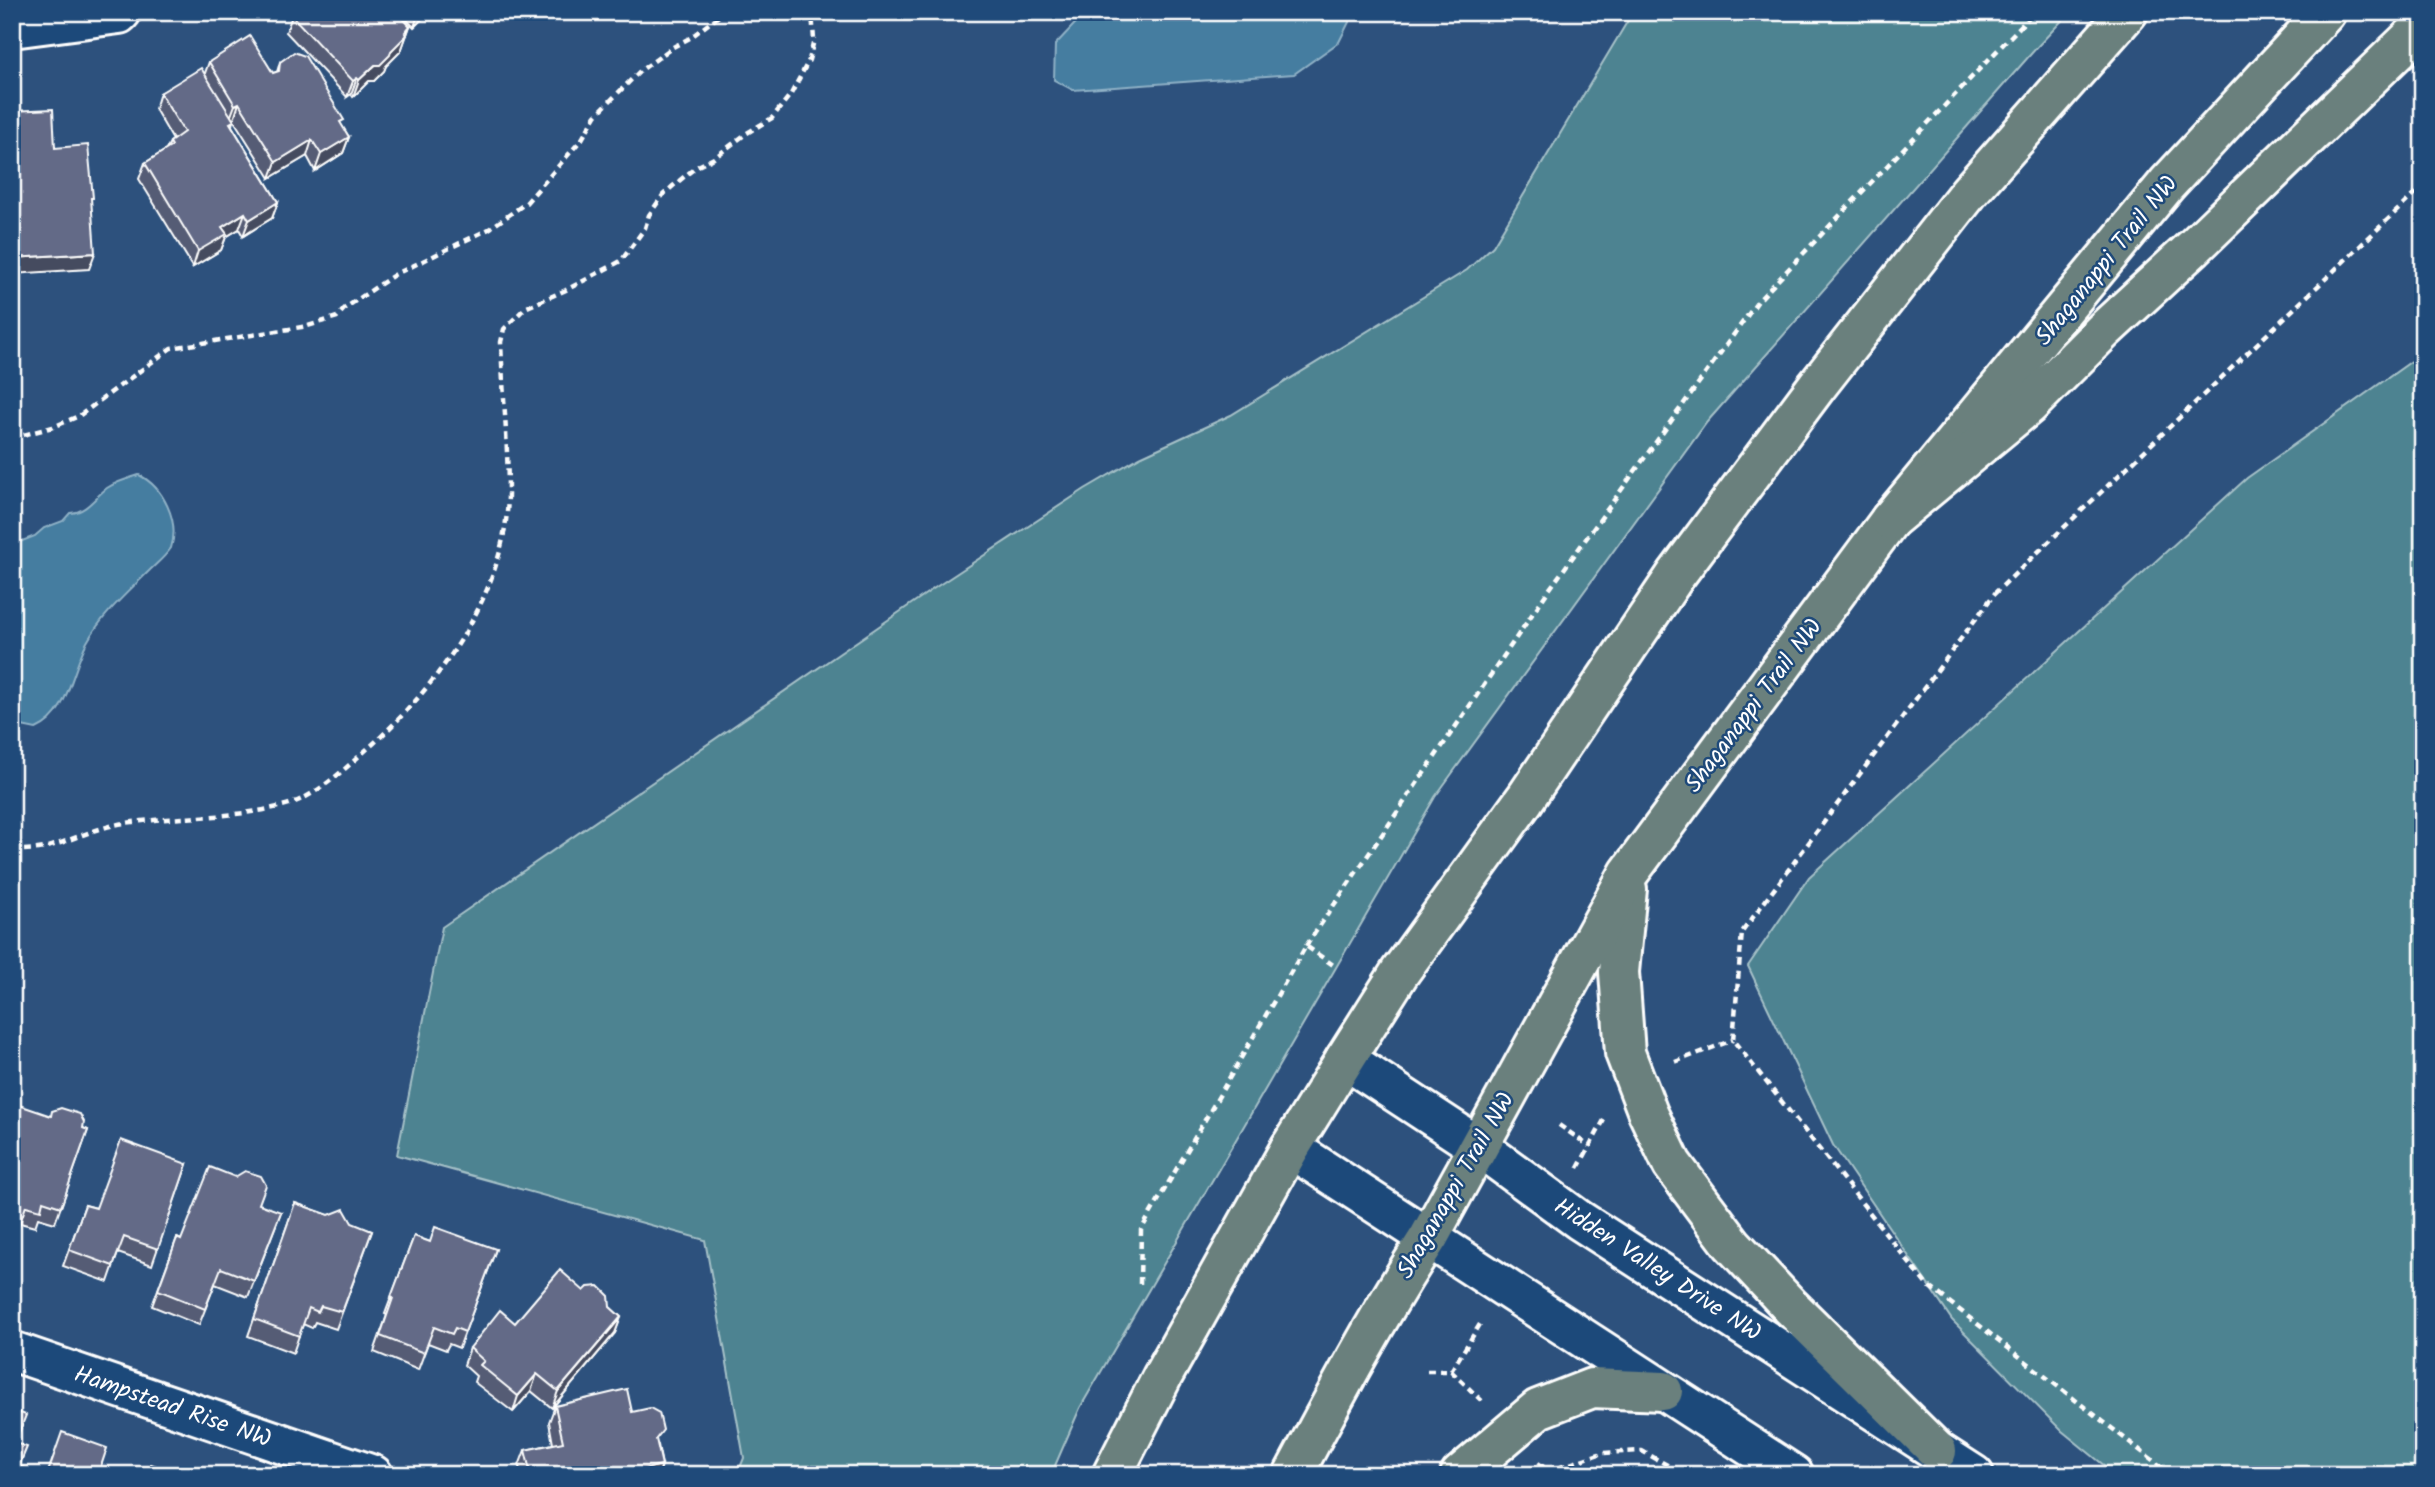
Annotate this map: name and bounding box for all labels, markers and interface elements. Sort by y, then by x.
street label: Shaganappi Trail NW [2026,167,2188,355]
street label: Shaganappi Trail NW [1675,610,1833,802]
street label: Shaganappi Trail NW [1387,1085,1526,1286]
street label: Hidden Valley Drive NW [1545,1188,1769,1352]
street label: Hampstead Rise NW [69,1355,276,1459]

